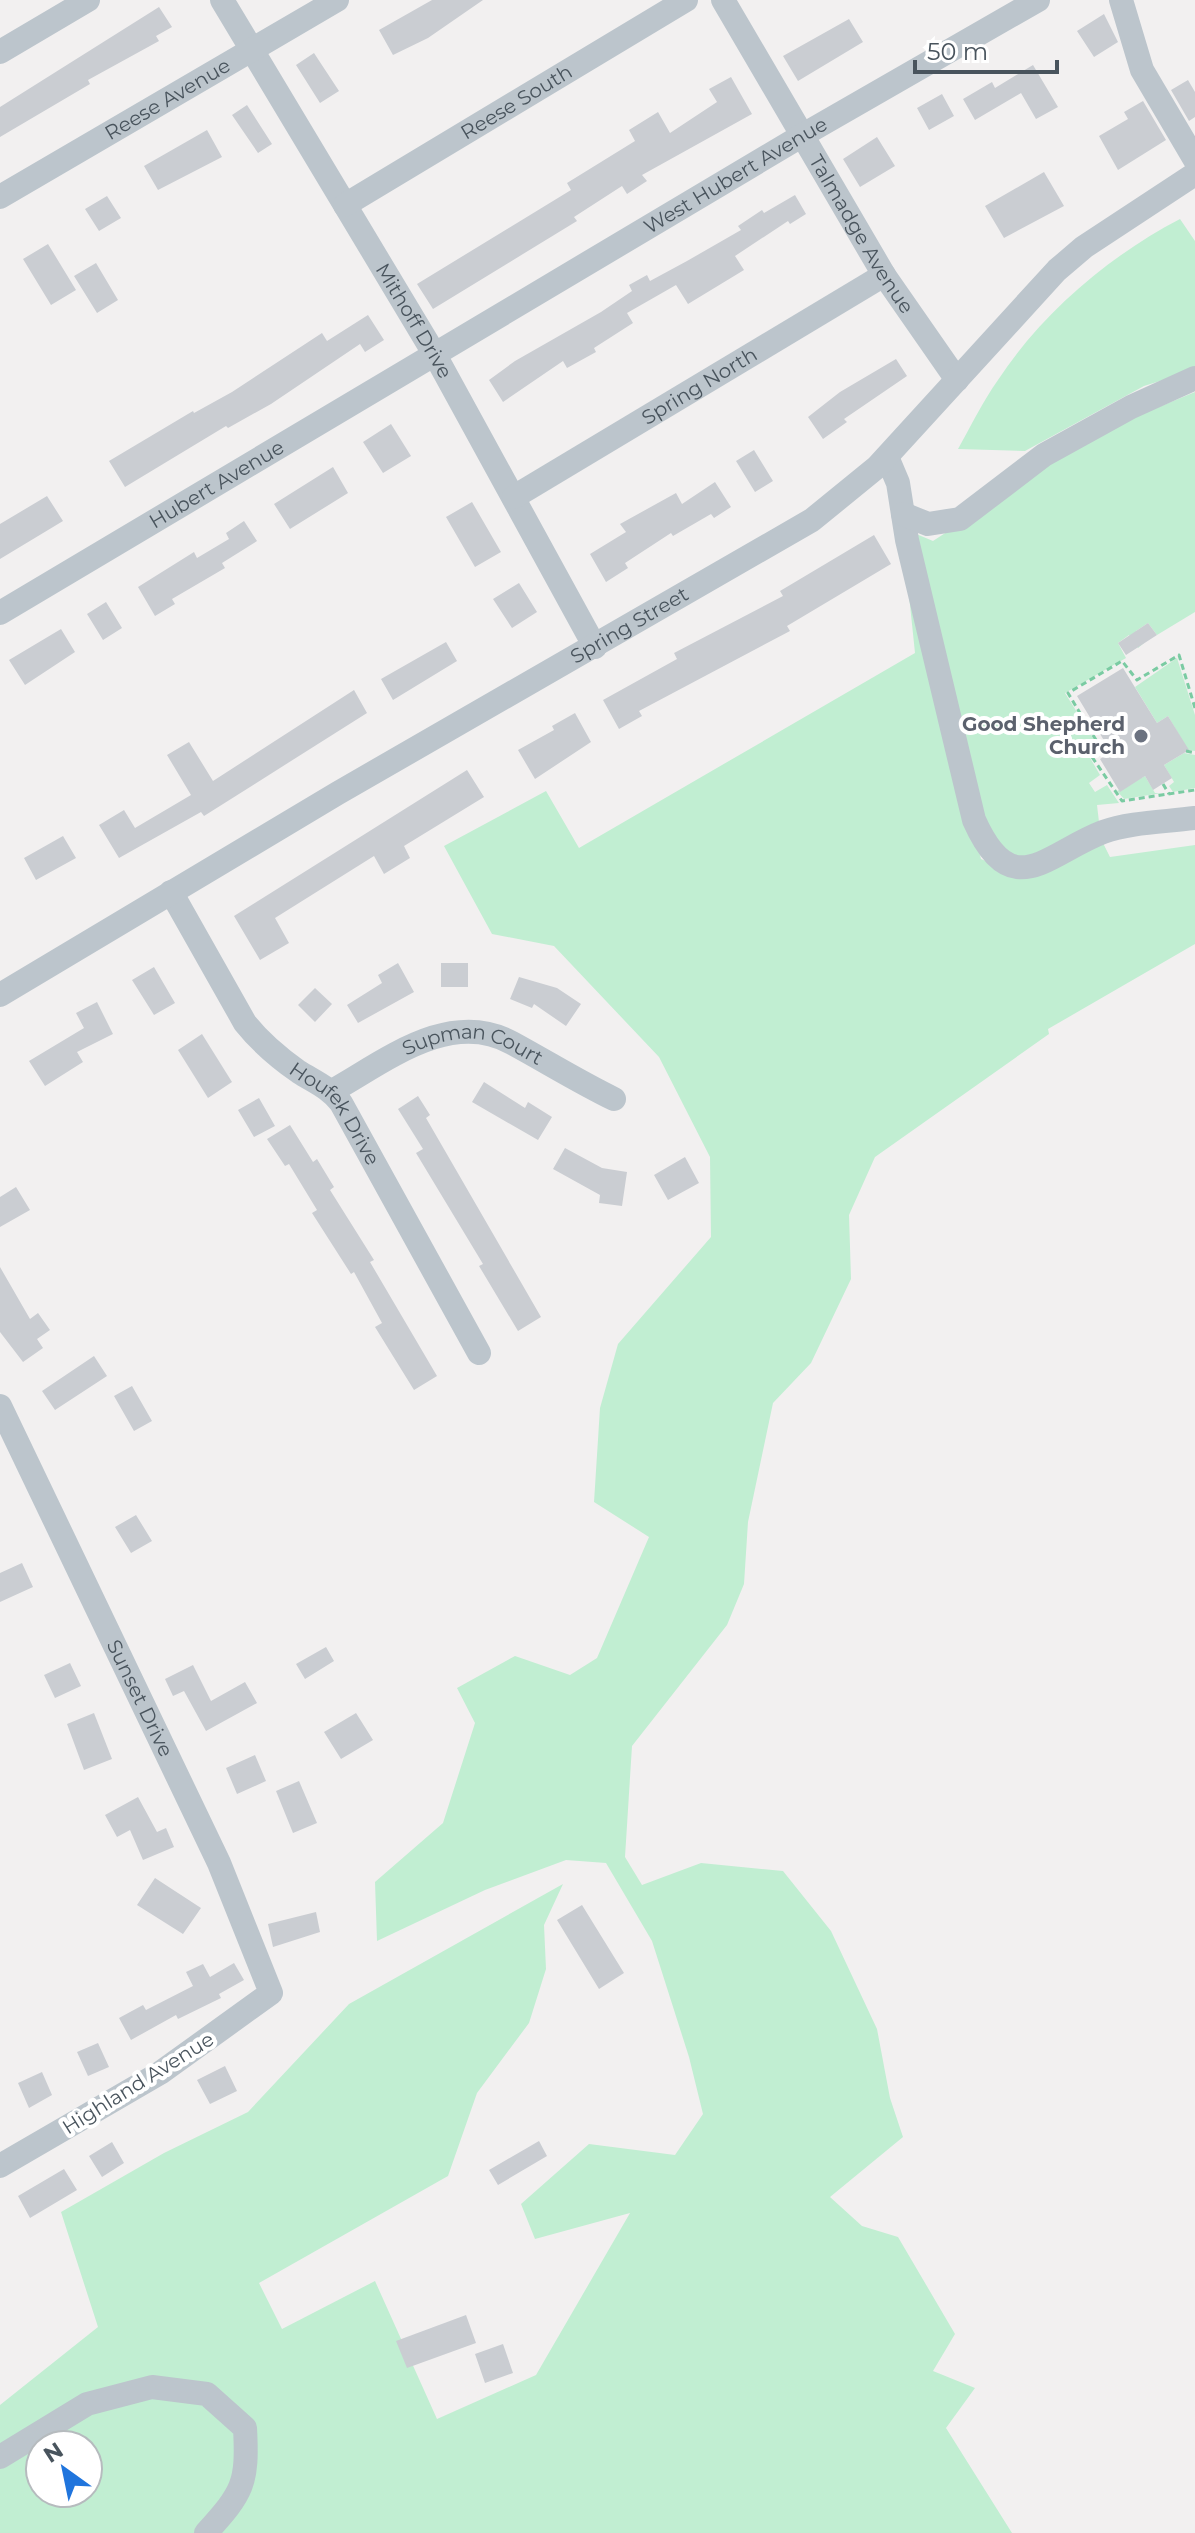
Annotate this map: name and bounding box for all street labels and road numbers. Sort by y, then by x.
street label: Reese Avenue [100,53,235,145]
street label: Reese South [456,59,576,145]
street label: West Hubert Avenue [640,112,832,239]
street label: Talmadge Avenue [804,150,919,318]
street label: Mithoff Drive [371,259,457,383]
street label: Spring North [637,342,761,430]
street label: Hubert Avenue [145,435,288,533]
street label: Spring Street [566,582,693,669]
street label: Supman Court [398,1019,547,1070]
street label: Houfek Drive [285,1057,385,1169]
street label: Sunset Drive [102,1636,178,1761]
street label: Highland Avenue [58,2027,218,2139]

